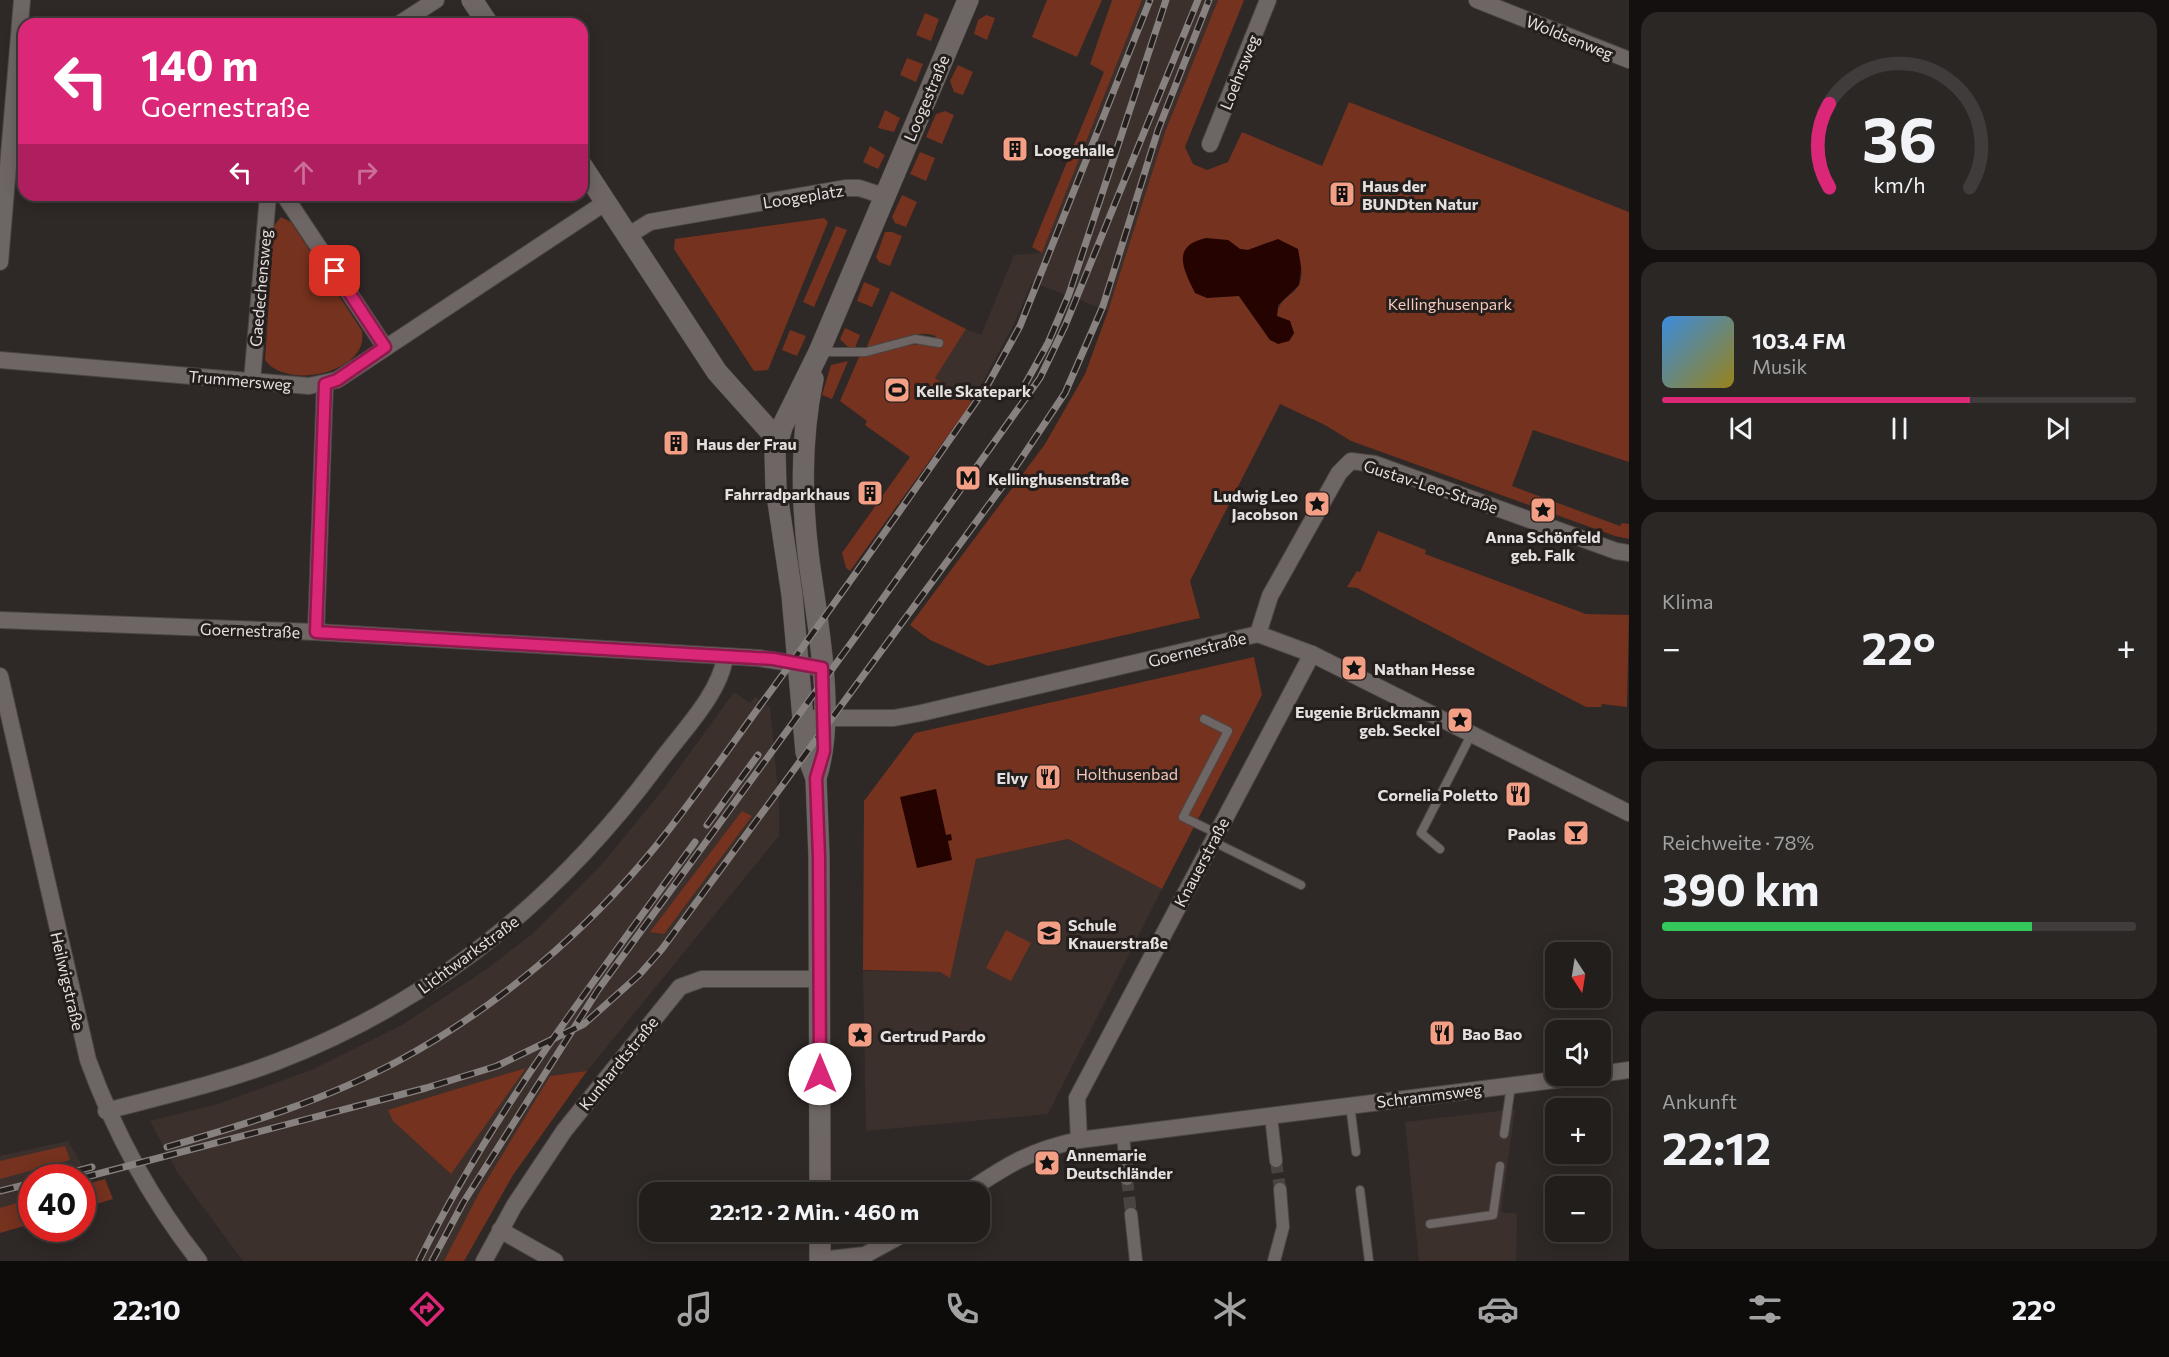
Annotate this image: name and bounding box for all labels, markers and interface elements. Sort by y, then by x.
street label: Woldsenweg [1524,11,1617,63]
street label: Loehrsweg [1215,31,1263,112]
text: 140 m [141,38,258,90]
icon: left [42,42,120,120]
street label: Loogestraße [899,52,953,144]
text: Goernestraße [141,90,310,123]
text: 36 [1862,99,1936,175]
building icon: Loogehalle [1000,134,1030,164]
place label: Loogehalle [1034,140,1114,159]
icon: left [224,156,257,189]
icon: ahead [287,156,320,189]
icon: right [350,156,383,189]
text: km/h [1873,171,1925,197]
place label: Haus der BUNDten Natur [1362,176,1479,213]
building icon: Haus der BUNDten Natur [1327,179,1357,209]
street label: Loogeplatz [761,180,845,212]
street label: Gaedechensweg [245,228,275,347]
pin [309,245,360,296]
icon: arrive [318,254,351,287]
park label: Kellinghusenpark [1388,294,1513,313]
text: 103.4 FM [1752,327,1846,354]
text: Musik [1752,354,1807,378]
street label: Trummersweg [188,366,293,394]
sports icon: Kelle Skatepark [882,375,912,405]
place label: Kelle Skatepark [916,381,1032,400]
icon: previous [1725,412,1758,445]
icon: pause [1883,412,1916,445]
icon: next [2041,412,2074,445]
building icon: Haus der Frau [661,428,691,458]
place label: Haus der Frau [696,434,797,453]
street label: Gustav-Leo-Straße [1361,455,1501,517]
metro station icon: Kellinghusenstraße [953,463,983,493]
place label: Kellinghusenstraße [988,469,1129,488]
building icon: Fahrradparkhaus [855,478,885,508]
place label: Fahrradparkhaus [725,484,850,503]
place label: Ludwig Leo Jacobson [1213,486,1298,523]
place icon: Ludwig Leo Jacobson [1302,489,1332,519]
place icon: Anna Schönfeld geb. Falk [1528,495,1558,525]
place label: Anna Schönfeld geb. Falk [1485,527,1601,564]
text: Klima [1662,589,1714,613]
street label: Goernestraße [200,619,300,641]
text: 22° [1862,619,1936,674]
text: − [1662,626,1681,667]
text: + [2117,626,2136,667]
street label: Goernestraße [1146,628,1248,670]
place icon: Nathan Hesse [1339,653,1369,683]
place label: Nathan Hesse [1374,659,1475,678]
place label: Eugenie Brückmann geb. Seckel [1295,702,1440,739]
place icon: Eugenie Brückmann geb. Seckel [1445,705,1475,735]
restaurant icon: Elvy [1033,762,1063,792]
park label: Holthusenbad [1076,764,1178,783]
place label: Elvy [997,768,1028,787]
restaurant icon: Cornelia Poletto [1503,779,1533,809]
place label: Cornelia Poletto [1377,785,1498,804]
street label: Knauerstraße [1170,814,1232,910]
bar icon: Paolas [1561,818,1591,848]
place label: Paolas [1507,824,1556,843]
text: Reichweite · 78% [1662,830,1814,854]
text: 390 km [1662,860,1820,915]
street label: Lichtwarkstraße [414,911,522,997]
place label: Schule Knauerstraße [1068,915,1168,952]
school or university icon: Schule Knauerstraße [1034,918,1064,948]
street label: Heilwigstraße [47,930,89,1032]
north arrow [1545,942,1611,1008]
map controls [1545,942,1611,1242]
street label: Kunhardtstraße [575,1012,661,1114]
restaurant icon: Bao Bao [1427,1018,1457,1048]
place icon: Gertrud Pardo [845,1020,875,1050]
button: sound [1545,1020,1611,1086]
place label: Bao Bao [1462,1024,1523,1043]
place label: Gertrud Pardo [880,1026,986,1045]
position arrow [788,1042,852,1106]
street label: Schrammsweg [1375,1079,1483,1111]
text: Ankunft [1662,1089,1737,1113]
button: + [1545,1098,1611,1164]
text: 22:12 [1662,1119,1771,1174]
place label: Annemarie Deutschländer [1066,1145,1173,1182]
place icon: Annemarie Deutschländer [1032,1148,1062,1178]
speed limit sign: 40 [18,1164,96,1242]
button: − [1545,1176,1611,1242]
text: 22:12 · 2 Min. · 460 m [710,1198,919,1225]
icon: directions [406,1288,448,1330]
icon: music [674,1288,716,1330]
icon: phone [941,1288,983,1330]
icon: climate [1209,1288,1251,1330]
icon: car [1477,1288,1519,1330]
icon: filters [1744,1288,1786,1330]
text: 22:10 [113,1293,181,1326]
text: 22° [2012,1293,2056,1326]

